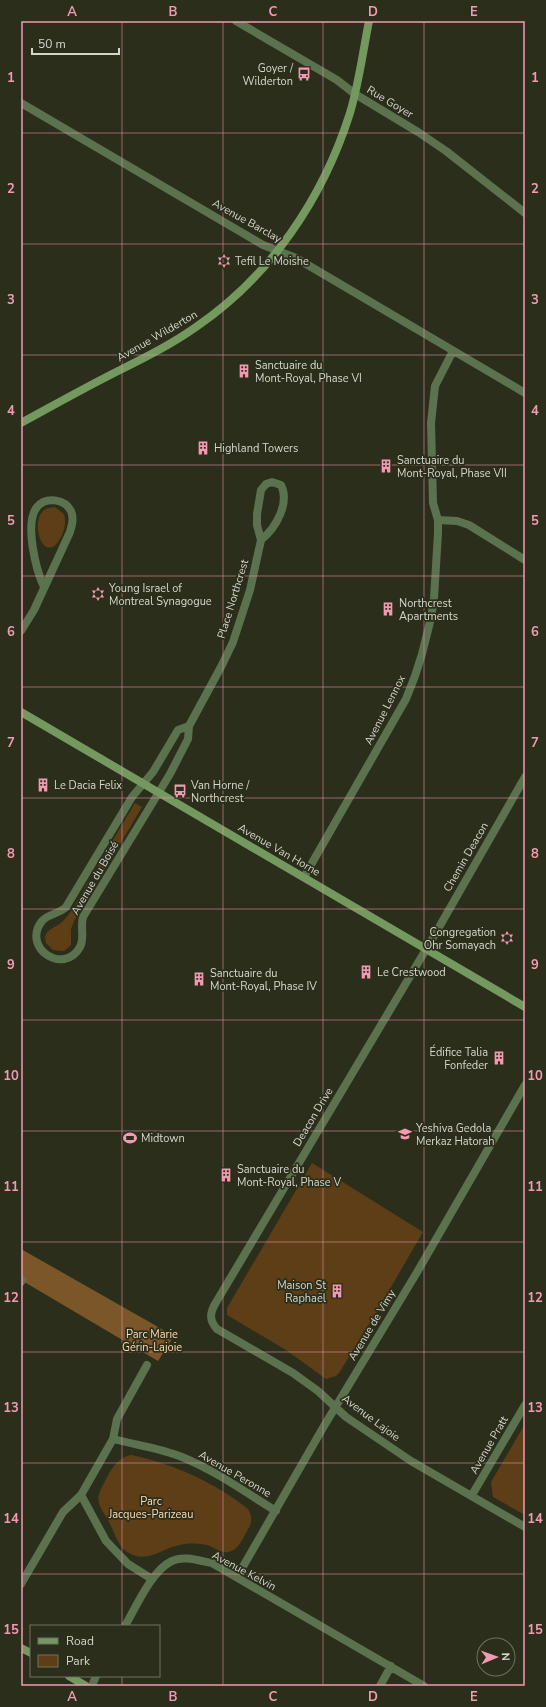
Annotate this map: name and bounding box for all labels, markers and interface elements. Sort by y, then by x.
text: A [67,3,77,21]
text: B [169,3,178,21]
text: C [269,3,278,21]
text: D [368,3,378,21]
text: E [470,3,478,21]
scale bar [32,30,119,56]
text: 50 m [38,36,66,52]
place label: Goyer / Wilderton [242,61,294,89]
bus stop icon: Goyer / Wilderton [296,66,312,82]
text: 1 [7,69,15,87]
text: 1 [531,69,539,87]
street label: Rue Goyer [364,82,416,122]
text: 2 [7,180,15,198]
text: 2 [531,180,539,198]
street label: Avenue Barclay [210,196,285,246]
synagogue icon: Tefil Le Moishe [216,253,232,269]
place label: Tefil Le Moishe [235,254,309,269]
text: 3 [7,291,15,309]
text: 3 [531,291,539,309]
street label: Avenue Wilderton [114,307,200,365]
place label: Sanctuaire du Mont-Royal, Phase VI [255,358,362,386]
building icon: Sanctuaire du Mont-Royal, Phase VI [236,363,252,379]
text: 4 [7,402,15,420]
text: 4 [531,402,539,420]
building icon: Highland Towers [195,440,211,456]
place label: Highland Towers [214,441,298,456]
place label: Sanctuaire du Mont-Royal, Phase VII [397,453,507,481]
building icon: Sanctuaire du Mont-Royal, Phase VII [378,458,394,474]
text: 5 [7,512,15,530]
text: 5 [531,512,539,530]
street label: Place Northcrest [214,557,252,640]
place label: Young Israel of Montreal Synagogue [108,581,212,609]
synagogue icon: Young Israel of Montreal Synagogue [90,586,106,602]
place label: Northcrest Apartments [399,596,458,624]
building icon: Northcrest Apartments [380,601,396,617]
text: 6 [7,623,15,641]
text: 6 [531,623,539,641]
street label: Avenue Lennox [361,672,409,747]
text: 7 [7,734,15,752]
text: 7 [531,734,539,752]
building icon: Le Dacia Felix [35,777,51,793]
place label: Le Dacia Felix [54,778,122,793]
place label: Van Horne / Northcrest [190,778,250,806]
bus stop icon: Van Horne / Northcrest [172,783,188,799]
street label: Avenue Van Horne [235,820,323,880]
street label: Chemin Deacon [440,820,492,894]
street label: Avenue du Boisé [68,838,122,918]
text: 8 [7,845,15,863]
text: 8 [531,845,539,863]
place label: Congregation Ohr Somayach [424,925,496,953]
synagogue icon: Congregation Ohr Somayach [499,930,515,946]
text: 9 [7,956,15,974]
text: 9 [531,956,539,974]
building icon: Le Crestwood [358,964,374,980]
place label: Le Crestwood [377,965,446,980]
place label: Sanctuaire du Mont-Royal, Phase IV [210,966,317,994]
building icon: Sanctuaire du Mont-Royal, Phase IV [191,971,207,987]
place label: Édifice Talia Fonfeder [430,1044,488,1073]
building icon: Édifice Talia Fonfeder [491,1050,507,1066]
text: 10 [3,1067,19,1085]
text: 10 [527,1067,543,1085]
street label: Deacon Drive [290,1085,337,1149]
place label: Yeshiva Gedola Merkaz Hatorah [415,1121,494,1149]
school or university icon: Yeshiva Gedola Merkaz Hatorah [397,1126,413,1142]
sports icon: Midtown [122,1130,138,1146]
place label: Midtown [141,1131,185,1146]
place label: Sanctuaire du Mont-Royal, Phase V [237,1162,342,1190]
building icon: Sanctuaire du Mont-Royal, Phase V [218,1167,234,1183]
text: 11 [3,1178,19,1196]
text: 11 [527,1178,543,1196]
place label: Maison St Raphaël [277,1278,327,1306]
building icon: Maison St Raphaël [329,1283,345,1299]
street label: Avenue de Vimy [345,1286,399,1363]
text: 12 [3,1289,19,1307]
text: 12 [527,1289,543,1307]
park label: Parc Marie Gérin-Lajoie [122,1327,182,1355]
street label: Avenue Lajoie [339,1391,403,1445]
text: 13 [3,1399,19,1417]
text: 13 [527,1399,543,1417]
street label: Avenue Pratt [466,1413,512,1477]
street label: Avenue Peronne [196,1447,274,1501]
park label: Parc Jacques-Parizeau [108,1494,193,1522]
text: 14 [3,1510,19,1528]
text: 14 [527,1510,543,1528]
street label: Avenue Kelvin [209,1548,279,1594]
text: 15 [3,1621,19,1639]
text: 15 [527,1621,543,1639]
legend [30,1625,160,1677]
text: Road [66,1633,94,1649]
north arrow [476,1637,516,1677]
text: N [498,1652,513,1661]
text: Park [66,1653,91,1669]
text: A [67,1688,77,1706]
text: B [169,1688,178,1706]
text: C [269,1688,278,1706]
text: D [368,1688,378,1706]
text: E [470,1688,478,1706]

